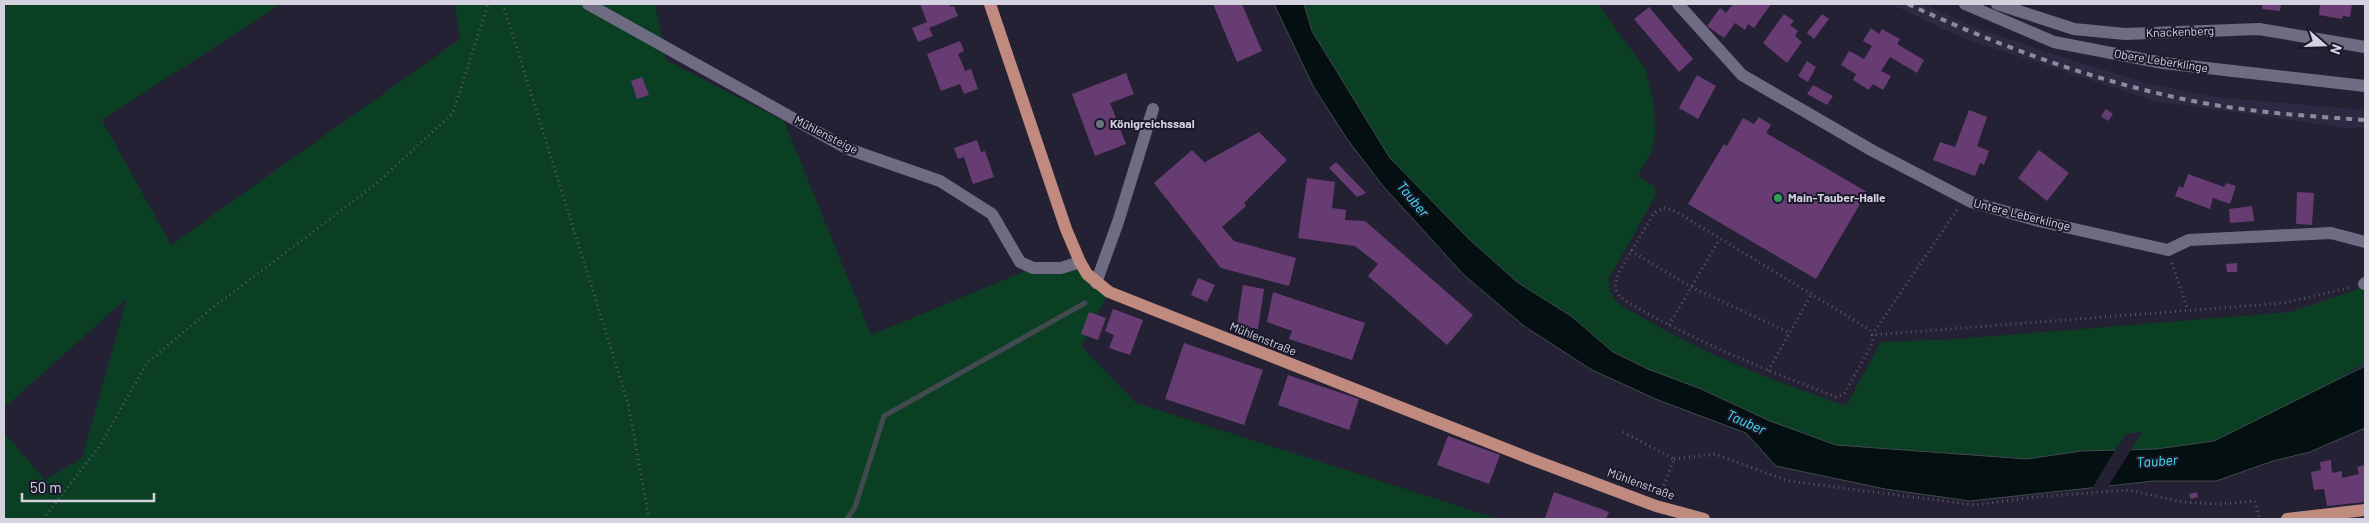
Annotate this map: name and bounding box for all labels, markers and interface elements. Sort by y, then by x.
north arrow [2299,20,2349,70]
street label: Knackenberg [2146,23,2214,39]
text: N [2327,42,2346,57]
street label: Obere Leberklinge [2113,46,2209,74]
street label: Mühlensteige [792,112,861,156]
place label: Königreichssaal [1110,116,1195,130]
marker: Königreichssaal [1094,118,1106,130]
water label: Tauber [1394,177,1434,221]
place label: Main-Tauber-Halle [1788,190,1886,204]
marker: Main-Tauber-Halle [1772,192,1784,204]
street label: Untere Leberklinge [1972,195,2072,233]
street label: Mühlenstraße [1228,318,1299,358]
water label: Tauber [1724,405,1769,438]
water label: Tauber [2136,451,2179,470]
street label: Mühlenstraße [1606,464,1677,502]
scale bar [22,470,155,502]
text: 50 m [30,478,62,496]

